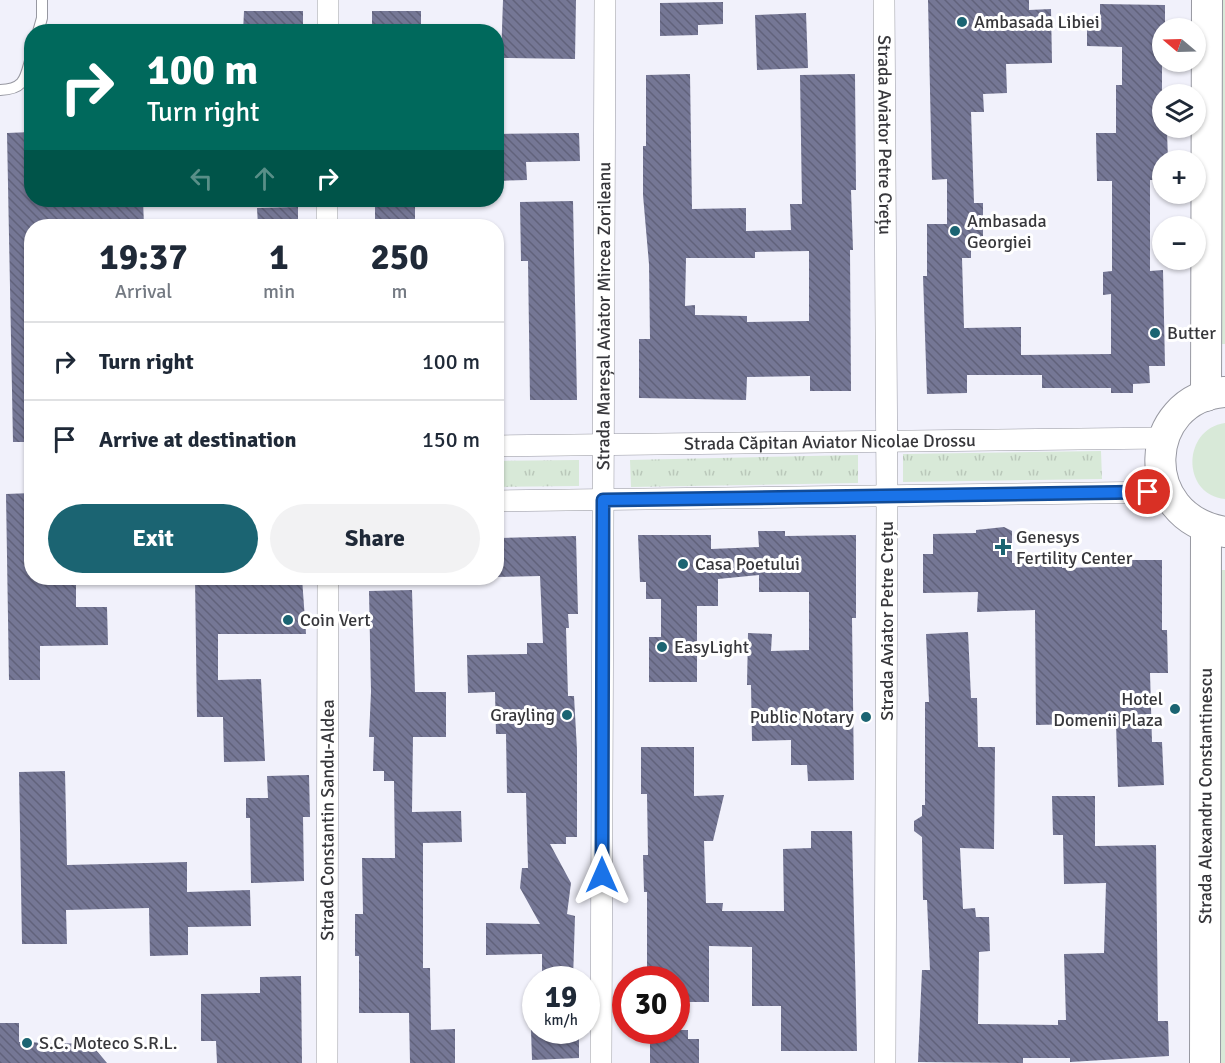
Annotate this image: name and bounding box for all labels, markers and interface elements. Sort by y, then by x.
place label: Ambasada Libiei [974,11,1100,33]
marker: Ambasada Libiei [955,15,969,29]
north arrow [1152,18,1206,72]
map controls [1152,18,1206,270]
street label: Strada Aviator Petre Crețu [873,35,896,235]
text: 100 m [147,45,258,96]
icon: right [48,48,126,126]
button: layers [1152,84,1206,138]
text: Turn right [147,96,260,129]
button: + [1152,150,1206,204]
icon: left [185,162,218,195]
icon: ahead [248,162,281,195]
icon: right [311,162,344,195]
street label: Strada Mareșal Aviator Mircea Zorileanu [592,162,615,470]
place label: Ambasada Georgiei [967,210,1047,253]
button: − [1152,216,1206,270]
marker: Ambasada Georgiei [948,224,962,238]
text: 19:37 [99,235,188,280]
text: 1 [269,235,289,280]
text: 250 [370,235,429,280]
text: Arrival [115,279,172,304]
text: min [263,279,295,304]
text: m [392,279,408,304]
place label: Butter [1167,322,1216,344]
marker: Butter [1148,326,1162,340]
icon: right [48,345,81,378]
text: Turn right [99,348,194,375]
text: 100 m [422,348,480,375]
icon: arrive [48,423,81,456]
text: Arrive at destination [99,426,296,453]
text: 150 m [422,426,480,453]
street label: Strada Căpitan Aviator Nicolae Drossu [684,429,976,455]
pin [1122,466,1173,517]
icon: arrive [1131,475,1164,508]
button: Exit [48,504,258,573]
button: Share [270,504,480,573]
street label: Strada Aviator Petre Crețu [876,521,898,721]
place label: Genesys Fertility Center [1016,526,1133,569]
marker: Genesys Fertility Center [994,538,1012,556]
place label: Casa Poetului [695,553,800,575]
marker: Casa Poetului [676,557,690,571]
place label: Coin Vert [300,609,371,631]
marker: Coin Vert [281,613,295,627]
place label: EasyLight [674,636,749,658]
marker: EasyLight [655,640,669,654]
street label: Strada Alexandru Constantinescu [1194,668,1217,924]
place label: Hotel Domenii Plaza [1053,688,1163,731]
street label: Strada Constantin Sandu-Aldea [316,699,339,941]
marker: Hotel Domenii Plaza [1168,702,1182,716]
place label: Grayling [490,704,555,726]
place label: Public Notary [750,706,855,728]
marker: Grayling [560,708,574,722]
marker: Public Notary [859,710,873,724]
position arrow [570,843,634,907]
speed limit sign: 30 [612,966,690,1044]
text: 19 [545,979,577,1016]
text: km/h [544,1011,578,1029]
place label: S.C. Moteco S.R.L. [39,1032,178,1054]
marker: S.C. Moteco S.R.L. [20,1036,34,1050]

